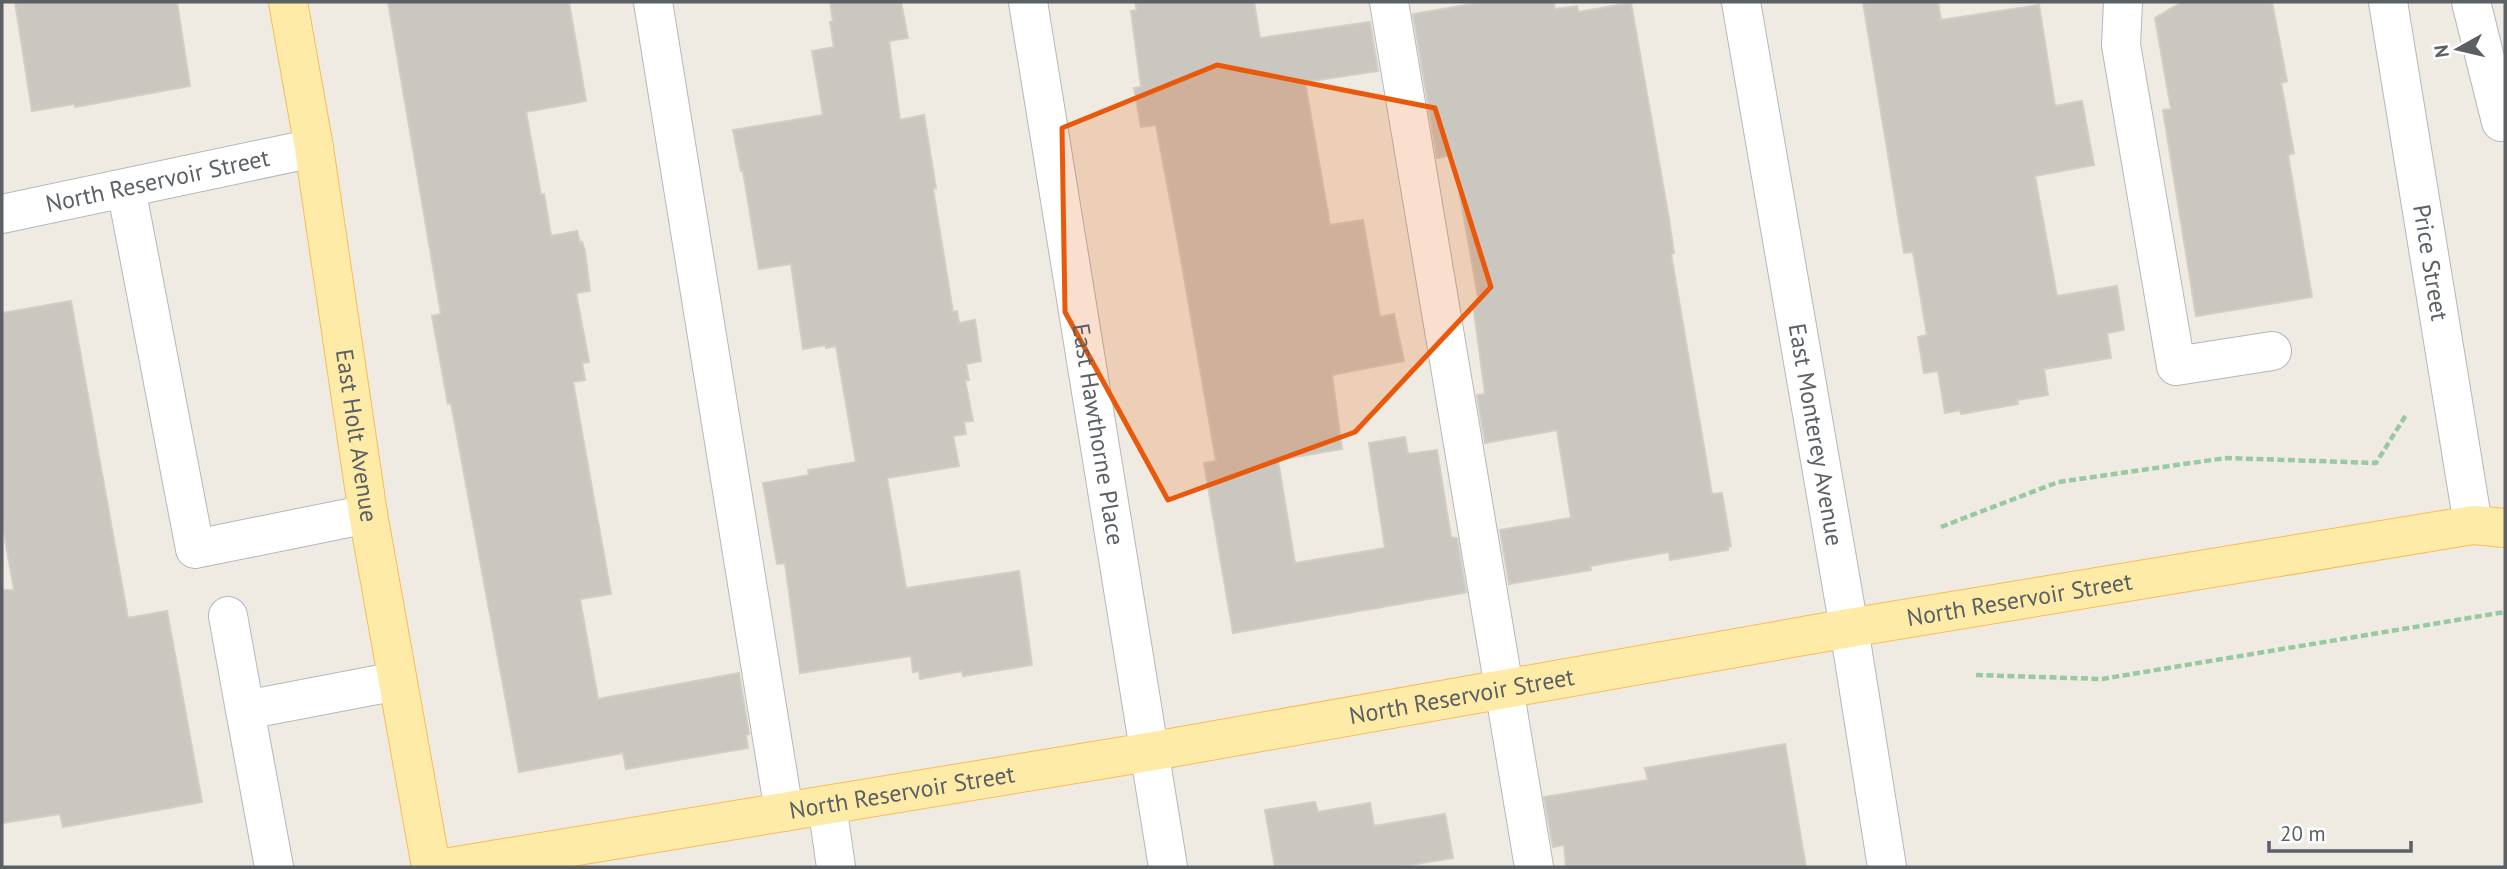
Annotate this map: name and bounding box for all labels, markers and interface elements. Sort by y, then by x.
north arrow [2423,14,2493,84]
text: N [2428,44,2454,59]
street label: North Reservoir Street [43,142,272,219]
street label: Price Street [2406,202,2456,323]
street label: East Hawthorne Place [1065,321,1132,547]
street label: East Monterey Avenue [1782,321,1851,548]
street label: East Holt Avenue [329,347,385,524]
street label: North Reservoir Street [1904,566,2134,633]
street label: North Reservoir Street [1347,661,1577,731]
street label: North Reservoir Street [787,758,1017,826]
scale bar [2269,810,2411,854]
text: 20 m [2280,820,2326,847]

